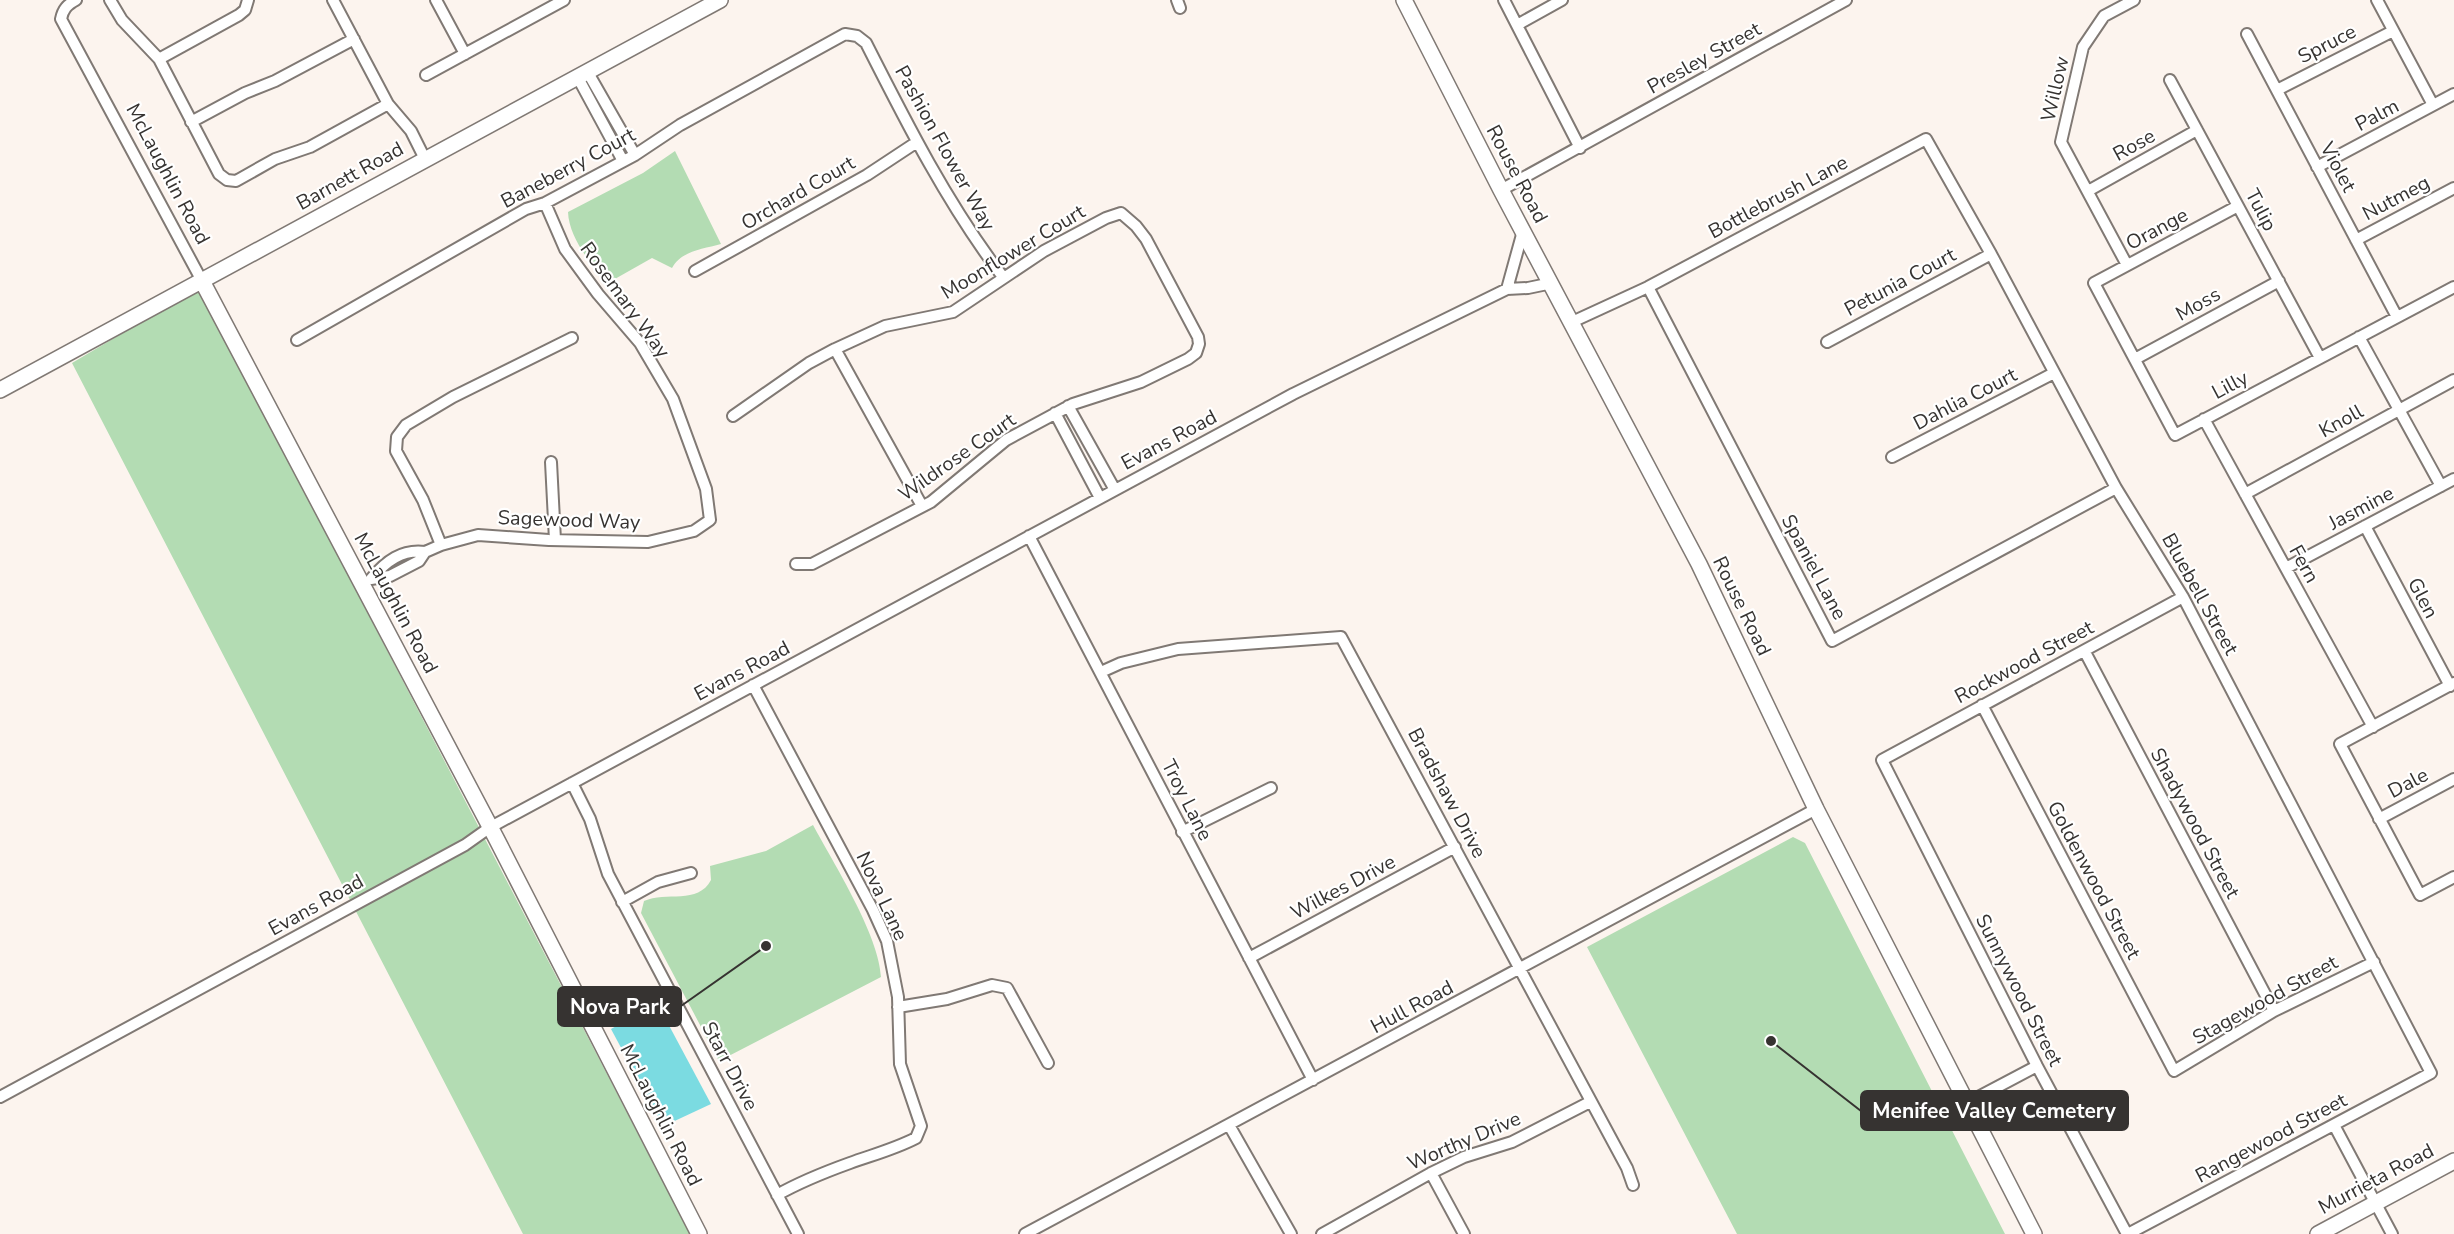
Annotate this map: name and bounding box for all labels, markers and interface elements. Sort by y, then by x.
street label: Presley Street [1642,15,1767,100]
street label: Spruce [2293,18,2361,70]
street label: Willow [2034,54,2076,124]
street label: Pashion Flower Way [888,61,1002,236]
street label: Palm [2350,92,2404,138]
street label: McLaughlin Road [120,99,216,249]
street label: Rouse Road [1480,120,1554,228]
street label: Baneberry Court [496,121,641,215]
street label: Rose [2108,122,2160,168]
street label: Barnett Road [292,135,408,217]
street label: Violet [2313,136,2363,198]
street label: Orchard Court [736,149,861,236]
street label: Bottlebrush Lane [1704,149,1852,245]
street label: Nutmeg [2358,169,2434,227]
street label: Tulip [2239,184,2283,236]
street label: Moonflower Court [936,198,1091,306]
street label: Orange [2121,201,2193,257]
street label: Rosemary Way [574,237,677,364]
street label: Petunia Court [1840,241,1961,323]
street label: Moss [2171,281,2225,327]
street label: Dahlia Court [1909,361,2022,437]
street label: Lilly [2207,364,2253,406]
street label: Knoll [2314,398,2368,444]
street label: Evans Road [1116,403,1222,477]
street label: Wildrose Court [893,406,1022,507]
street label: Jasmine [2323,480,2398,537]
street label: Sagewood Way [497,504,641,536]
street label: Spaniel Lane [1775,510,1853,624]
street label: McLaughlin Road [348,528,444,678]
street label: Bluebell Street [2155,528,2245,661]
street label: Fern [2283,540,2325,588]
street label: Rouse Road [1706,552,1778,660]
street label: Glen [2401,573,2445,623]
street label: Rockwood Street [1950,614,2099,710]
street label: Evans Road [689,634,795,708]
street label: Bradshaw Drive [1401,723,1493,863]
street label: Shadywood Street [2144,743,2247,904]
street label: Troy Lane [1155,755,1219,845]
street label: Dale [2383,761,2433,805]
street label: Goldenwood Street [2041,796,2148,965]
street label: Nova Lane [850,847,914,945]
street label: Wilkes Drive [1286,848,1400,926]
street label: Evans Road [264,868,368,942]
street label: Sunnywood Street [1969,909,2069,1071]
street label: Stagewood Street [2187,948,2343,1051]
street label: Hull Road [1366,974,1458,1040]
callout: Nova Park [558,987,681,1026]
text: Nova Park [570,993,671,1021]
street label: Starr Drive [695,1017,765,1115]
street label: McLaughlin Road [614,1039,708,1191]
street label: Rangewood Street [2191,1086,2352,1189]
callout: Menifee Valley Cemetery [1861,1091,2128,1130]
text: Menifee Valley Cemetery [1872,1097,2117,1125]
street label: Worthy Drive [1403,1105,1525,1177]
street label: Murrieta Road [2314,1137,2438,1221]

